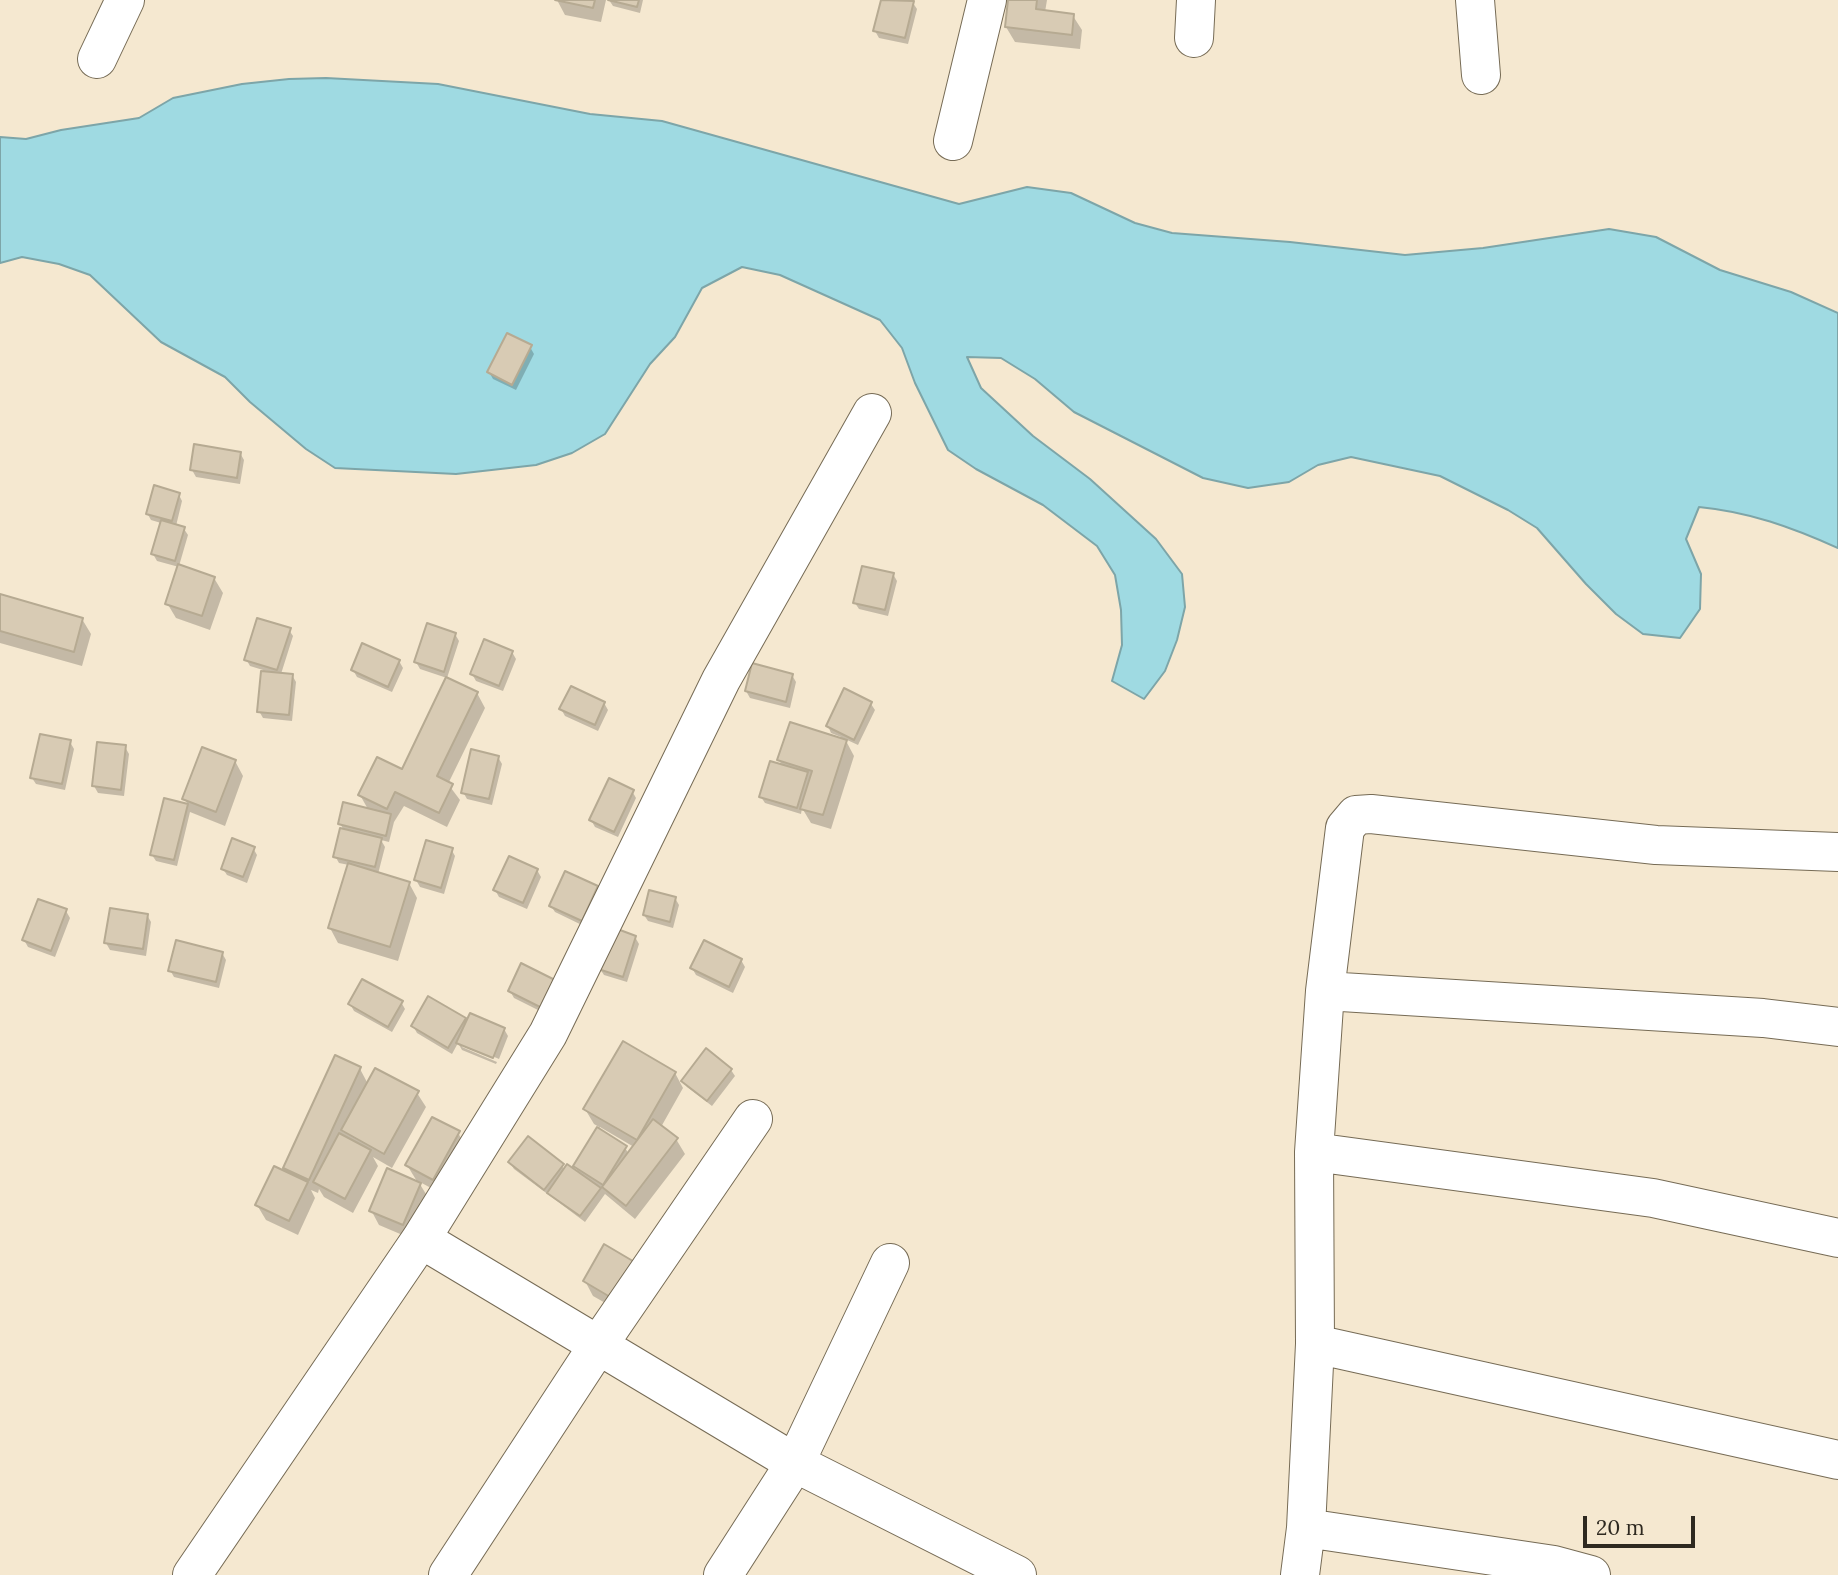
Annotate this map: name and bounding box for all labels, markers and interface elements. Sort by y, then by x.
scale bar [1586,1502,1698,1546]
text: 20 m [1596,1514,1645,1541]

